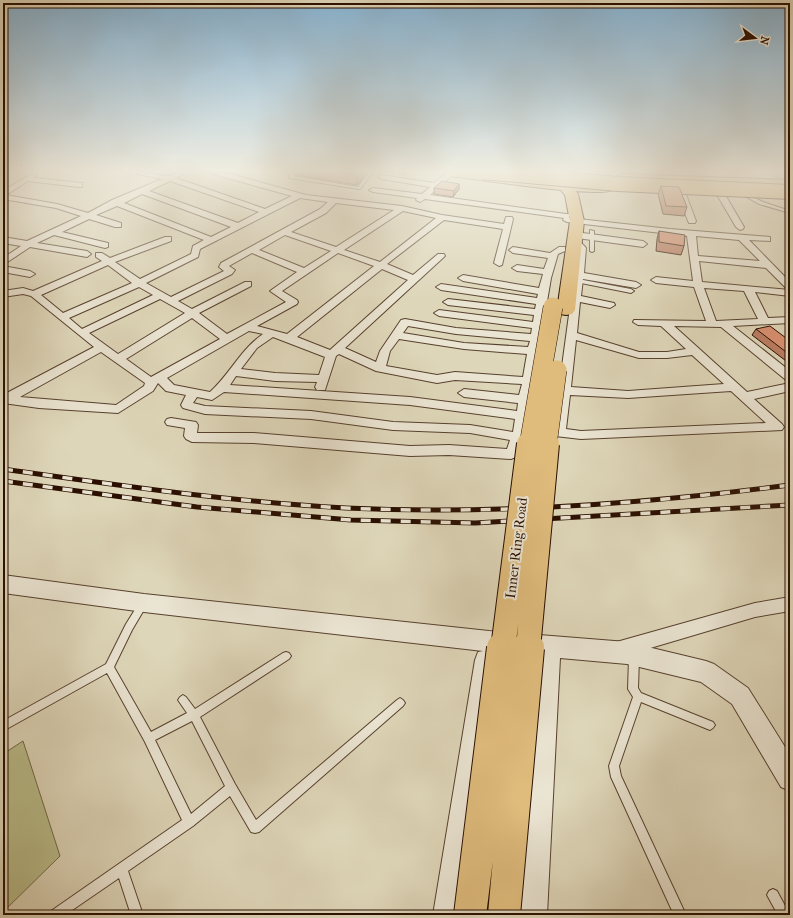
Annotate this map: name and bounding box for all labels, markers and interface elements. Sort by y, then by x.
north arrow [735,18,775,58]
text: N [757,35,772,47]
street label: Inner Ring Road [502,496,531,600]

